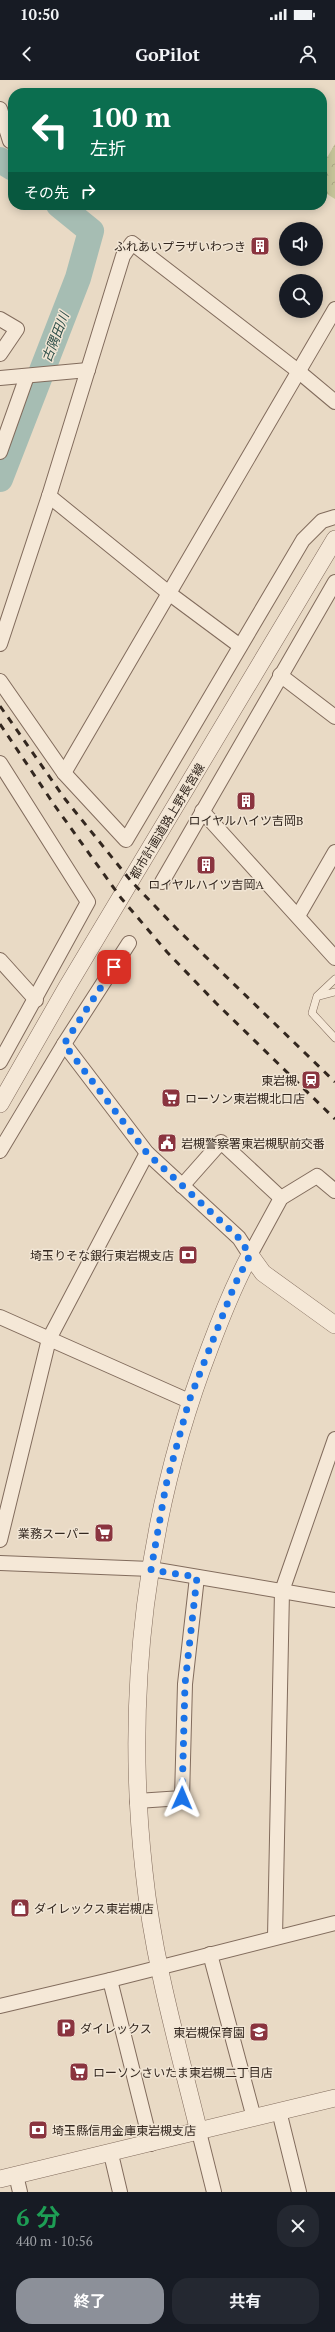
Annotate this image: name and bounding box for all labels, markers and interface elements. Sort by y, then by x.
text: 10:50 [20,4,59,24]
text: GoPilot [135,42,200,66]
icon: back [16,43,38,65]
icon: person [297,43,319,65]
text: 100 m [90,98,171,135]
icon: left [24,104,76,156]
text: 左折 [90,136,126,160]
icon: right [77,180,99,202]
text: その先 [24,182,69,202]
map controls [279,222,323,318]
button: sound [279,222,323,266]
building icon: ふれあいプラザいわつき [249,235,271,257]
place label: ふれあいプラザいわつき [114,239,246,254]
button: search [279,274,323,318]
water label: 古隅田川 [37,308,73,365]
street label: 都市計画道路上野長宮線 [127,761,207,881]
building icon: ロイヤルハイツ吉岡B [235,790,257,812]
place label: ロイヤルハイツ吉岡B [189,813,303,828]
building icon: ロイヤルハイツ吉岡A [195,854,217,876]
place label: ロイヤルハイツ吉岡A [148,877,265,892]
pin [97,950,131,984]
icon: arrive [103,956,125,978]
station icon: 東岩槻 [300,1069,322,1091]
place label: 東岩槻 [261,1073,297,1088]
supermarket icon: ローソン東岩槻北口店 [160,1087,182,1109]
place label: ローソン東岩槻北口店 [185,1091,305,1106]
public building icon: 岩槻警察署東岩槻駅前交番 [156,1132,178,1154]
place label: 岩槻警察署東岩槻駅前交番 [181,1136,325,1151]
bank icon: 埼玉りそな銀行東岩槻支店 [177,1244,199,1266]
place label: 埼玉りそな銀行東岩槻支店 [30,1248,174,1263]
supermarket icon: 業務スーパー [93,1522,115,1544]
place label: 業務スーパー [18,1526,90,1541]
position arrow [161,1777,203,1819]
shop icon: ダイレックス東岩槻店 [9,1897,31,1919]
place label: ダイレックス東岩槻店 [34,1901,154,1916]
parking icon: ダイレックス [55,2017,77,2039]
place label: ダイレックス [80,2021,152,2036]
school or university icon: 東岩槻保育園 [248,2021,270,2043]
place label: 東岩槻保育園 [173,2025,245,2040]
supermarket icon: ローソンさいたま東岩槻二丁目店 [68,2061,90,2083]
place label: ローソンさいたま東岩槻二丁目店 [93,2065,273,2080]
bank icon: 埼玉縣信用金庫東岩槻支店 [27,2119,49,2141]
place label: 埼玉縣信用金庫東岩槻支店 [52,2123,196,2138]
text: 6 分 [16,2201,60,2233]
button: close [277,2205,319,2247]
text: 440 m · 10:56 [16,2232,93,2250]
button: 終了 [16,2278,164,2324]
button: 共有 [172,2278,319,2324]

